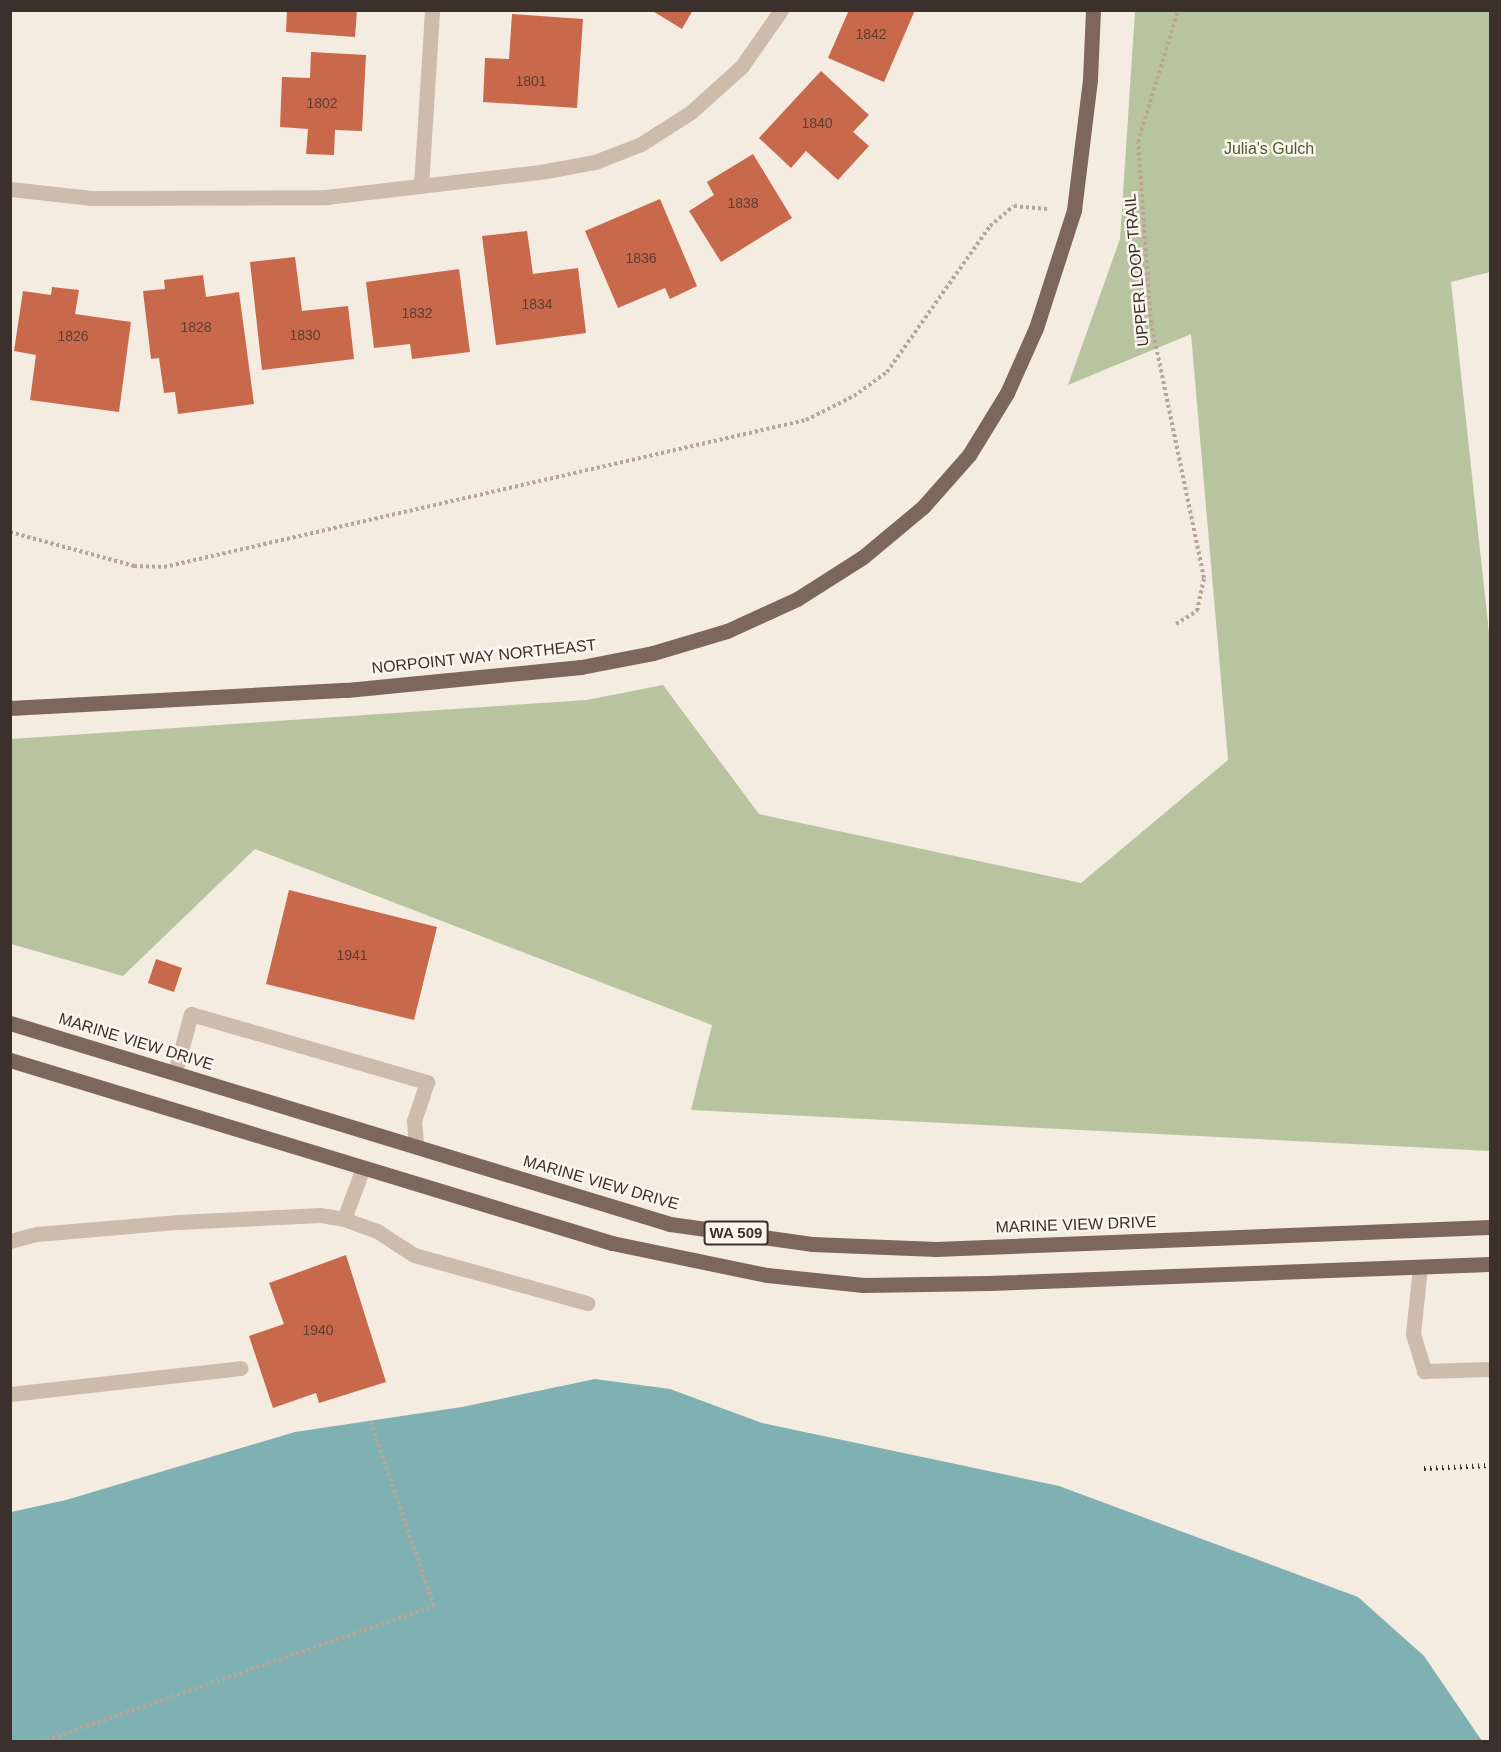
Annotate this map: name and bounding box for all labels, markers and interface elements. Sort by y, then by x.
house number: 1842 [855,26,887,42]
house number: 1801 [515,73,547,89]
house number: 1802 [306,95,338,111]
house number: 1840 [801,115,833,131]
park label: Julia's Gulch [1224,139,1314,159]
street label: UPPER LOOP TRAIL [1121,193,1153,347]
house number: 1838 [727,195,759,211]
house number: 1836 [625,250,657,266]
house number: 1834 [521,296,553,312]
house number: 1832 [401,305,433,321]
house number: 1828 [180,319,212,335]
house number: 1830 [289,327,321,343]
house number: 1826 [57,328,89,344]
street label: NORPOINT WAY NORTHEAST [370,636,598,678]
house number: 1941 [336,947,368,963]
street label: MARINE VIEW DRIVE [56,1009,216,1075]
street label: MARINE VIEW DRIVE [521,1152,681,1214]
street label: MARINE VIEW DRIVE [995,1213,1157,1237]
road number: WA 509 [703,1221,769,1245]
house number: 1940 [302,1322,334,1338]

